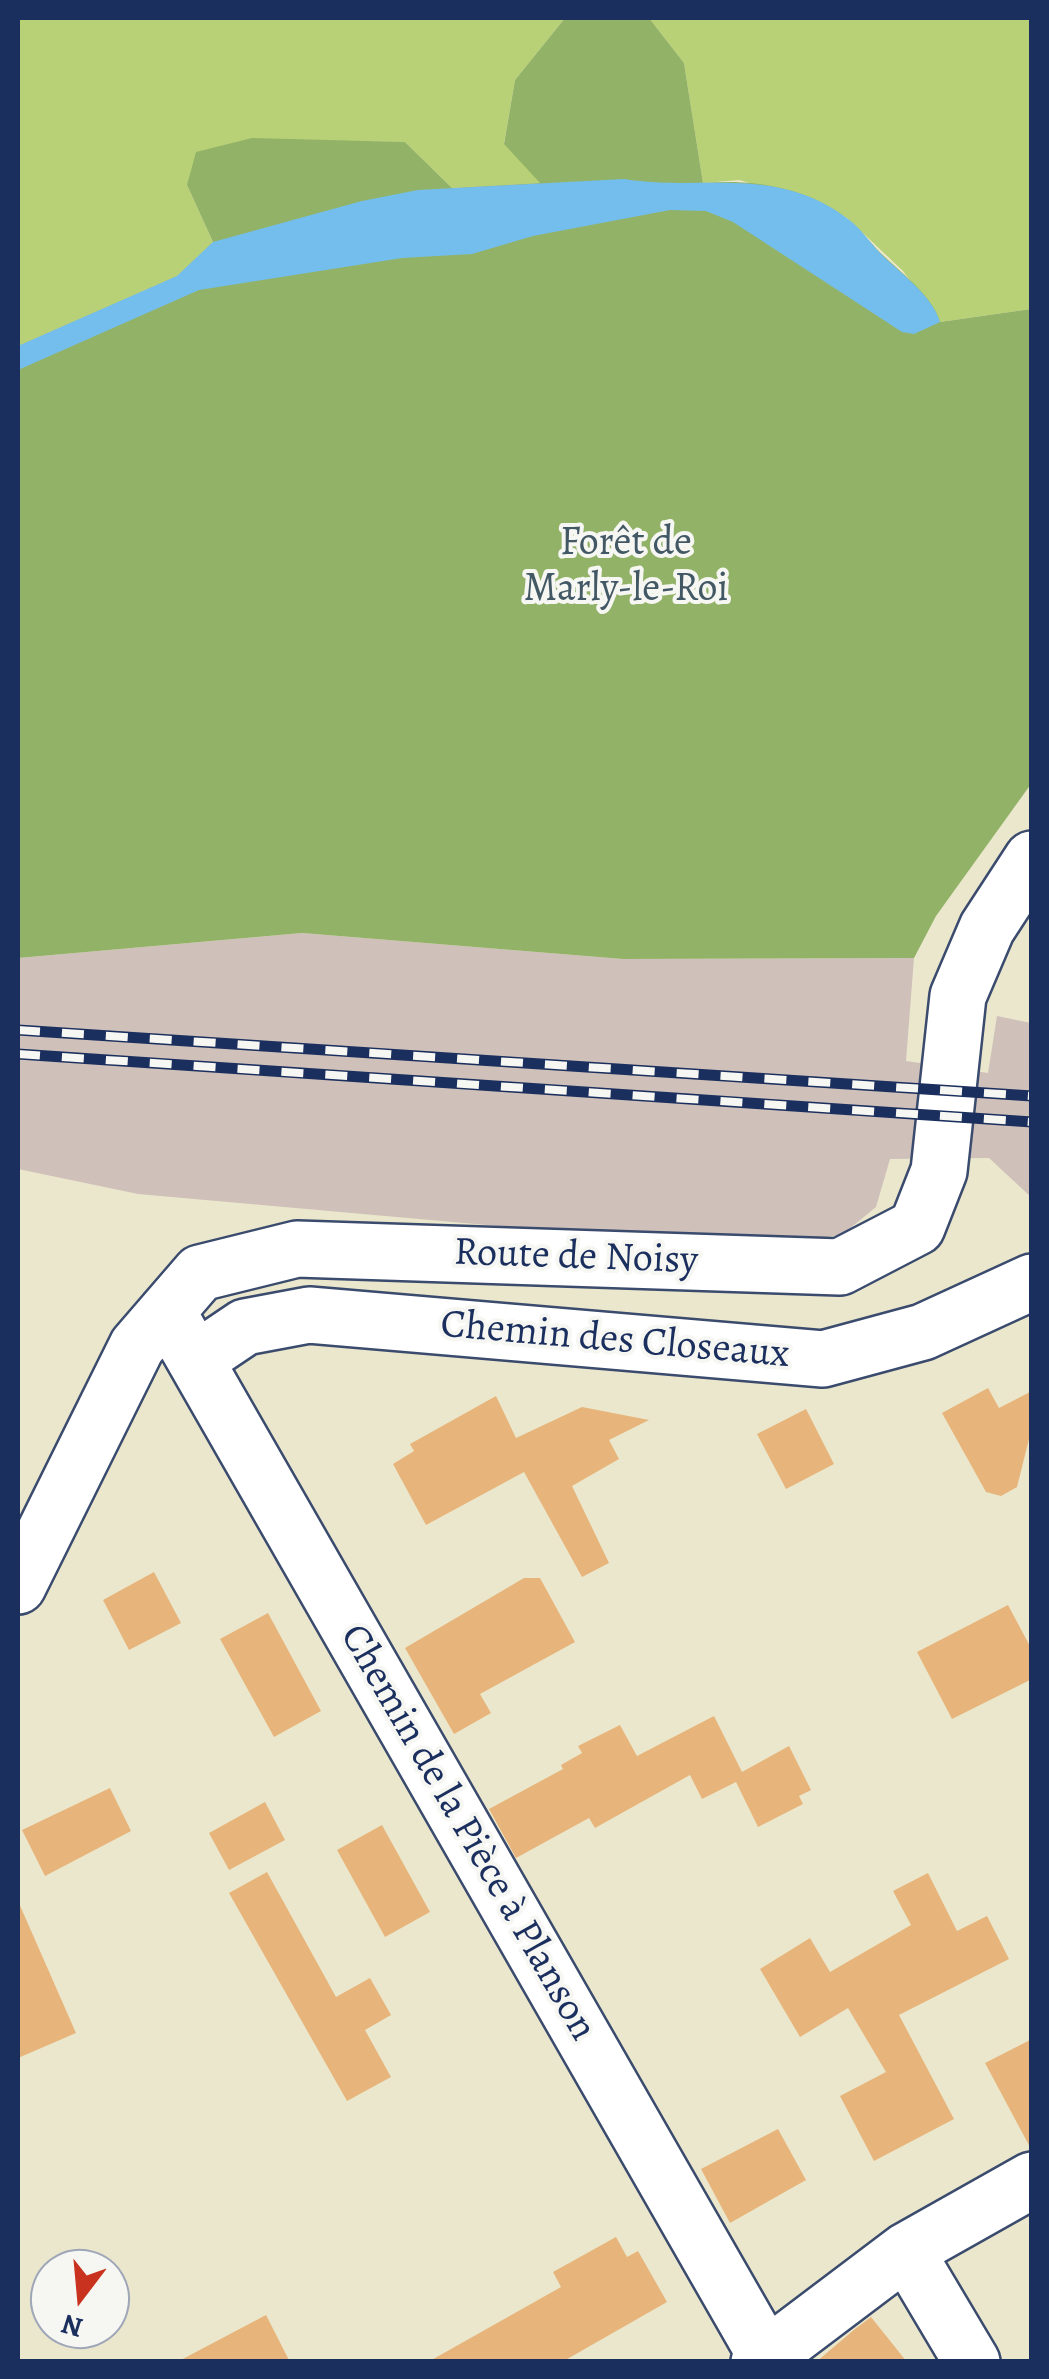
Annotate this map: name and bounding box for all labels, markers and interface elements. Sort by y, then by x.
park label: Forêt de Marly-le-Roi [523,520,729,614]
street label: Route de Noisy [453,1230,699,1286]
street label: Chemin des Closeaux [439,1302,791,1380]
street label: Chemin de la Pièce à Planson [328,1617,606,2049]
north arrow [30,2249,130,2349]
text: N [57,2305,87,2347]

